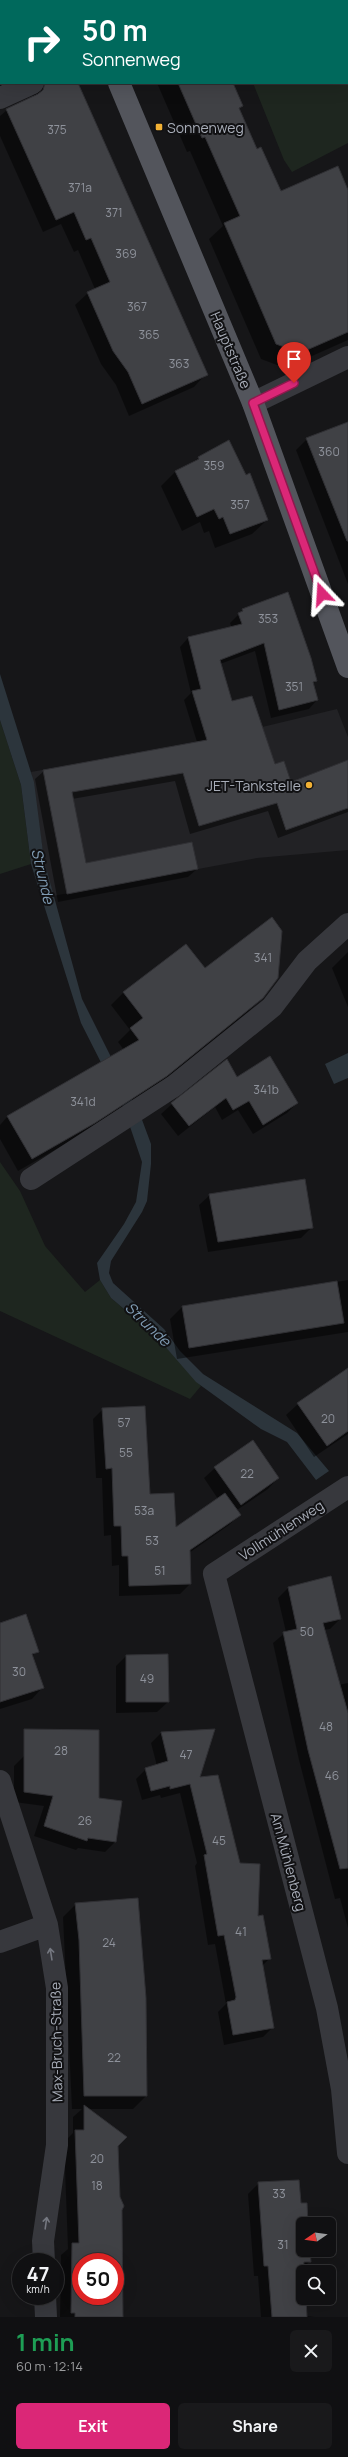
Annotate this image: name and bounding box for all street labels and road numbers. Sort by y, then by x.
street label: Hauptstraße [206,309,256,391]
street label: Vollmühlenweg [235,1495,327,1565]
street label: Am Mühlenberg [267,1811,311,1913]
street label: Max-Bruch-Straße [45,1982,67,2102]

